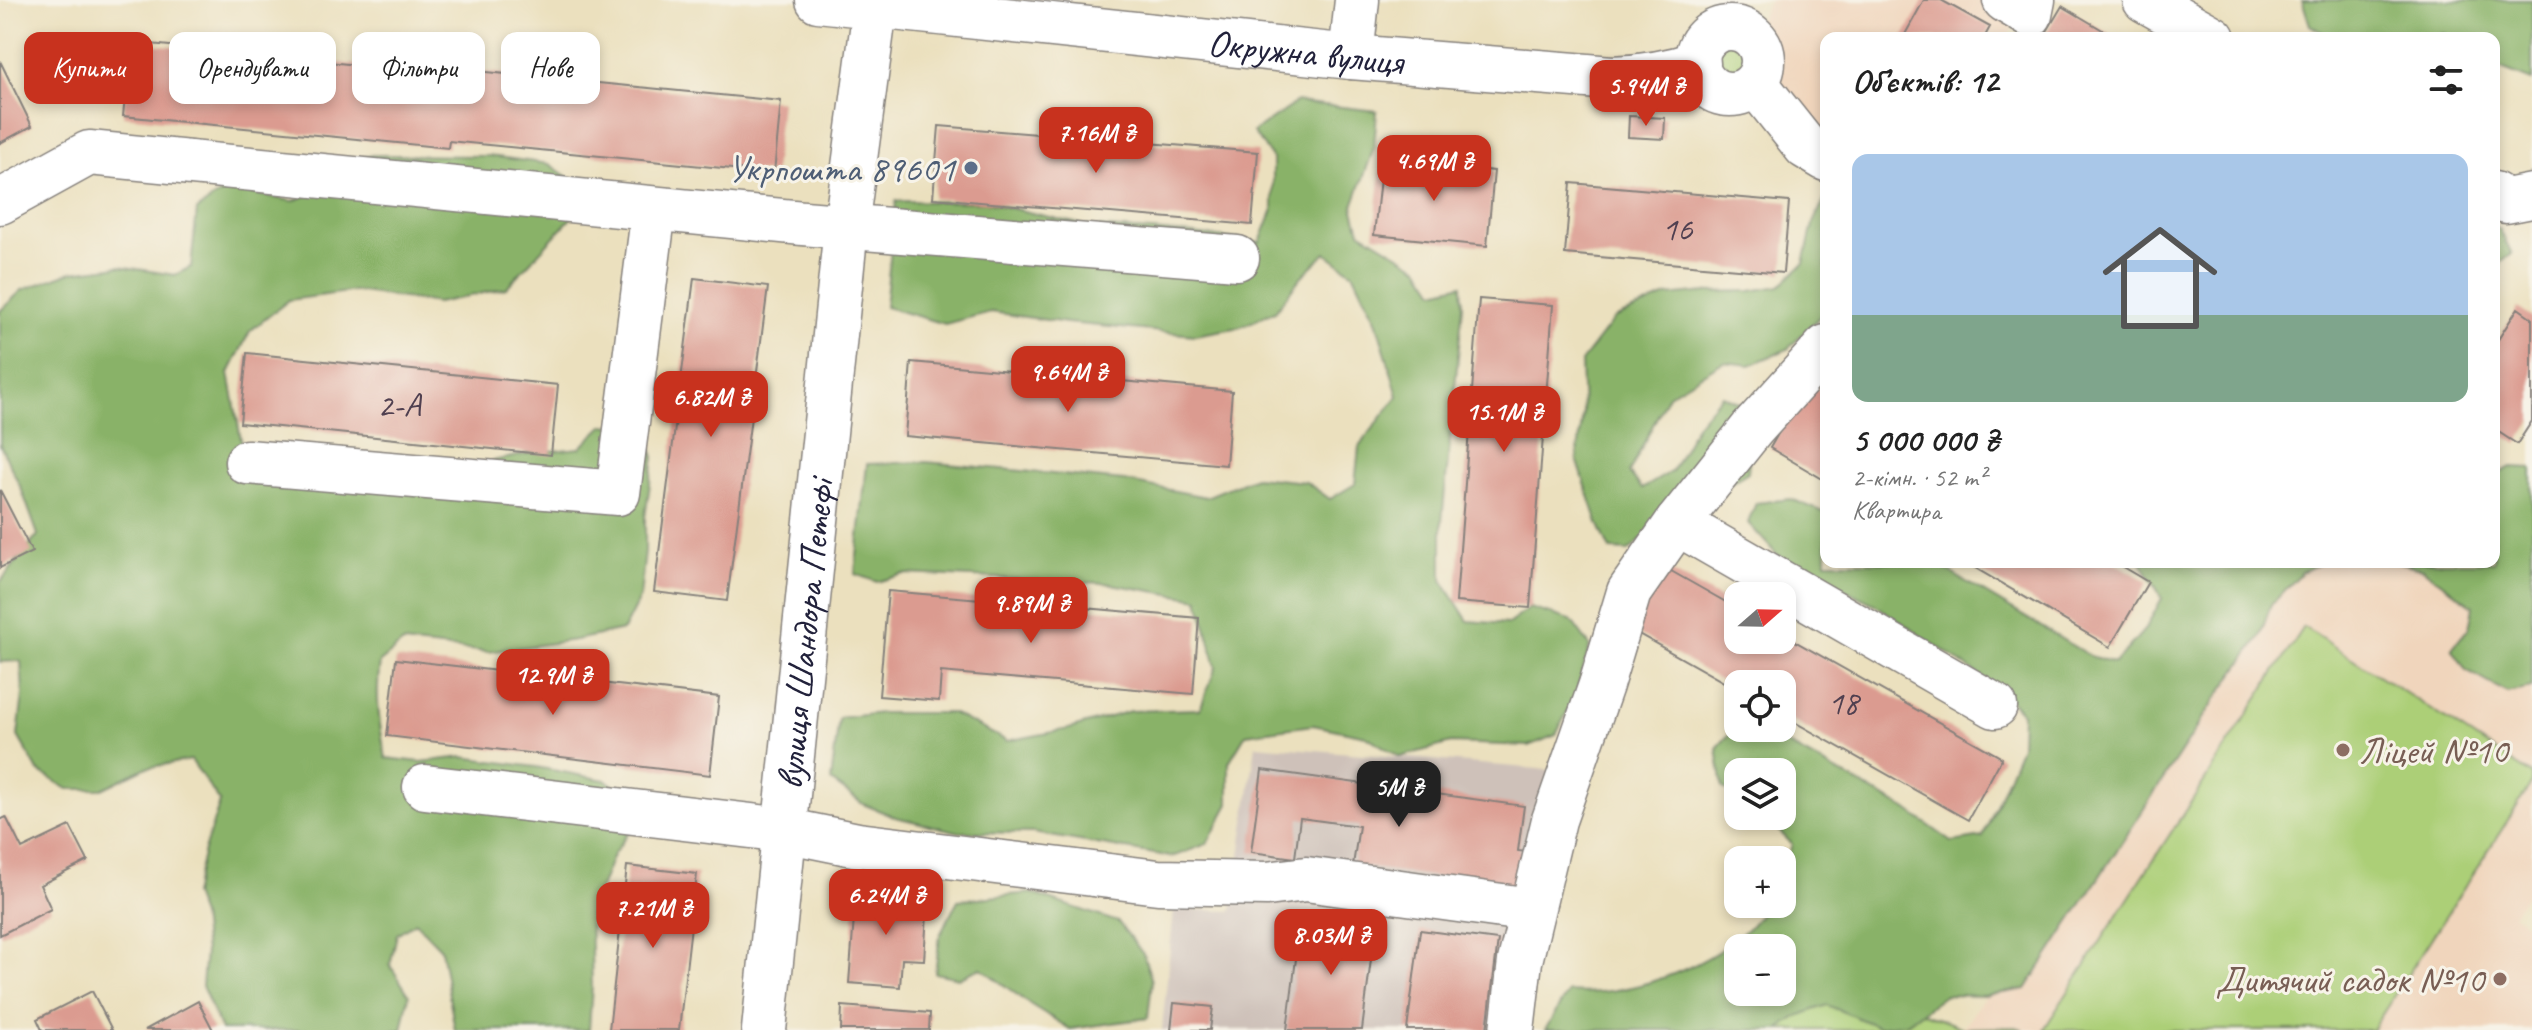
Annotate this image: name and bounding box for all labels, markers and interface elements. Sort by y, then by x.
street label: Окружна вулиця [1206,18,1408,85]
chip: Купити [24,32,153,104]
chip: Орендувати [169,32,336,104]
chip: Фільтри [352,32,485,104]
chip: Нове [501,32,600,104]
icon: filters [2424,58,2468,102]
text: Об’єктів: 12 [1852,59,1998,102]
pin: 5.94M ₴ [1572,60,1720,128]
text: 5.94M ₴ [1608,69,1684,102]
pin: 7.16M ₴ [1022,107,1170,175]
text: 7.16M ₴ [1057,116,1135,149]
pin: 4.69M ₴ [1360,135,1508,203]
text: 4.69M ₴ [1395,144,1473,177]
place label: Укрпошта 89601 [727,145,957,192]
marker: Укрпошта 89601 [962,159,980,177]
icon: home [2088,206,2232,350]
house number: 16 [1662,207,1694,250]
pin: 9.64M ₴ [994,346,1142,414]
text: 9.64M ₴ [1029,355,1107,388]
pin: 6.82M ₴ [637,371,785,439]
text: 6.82M ₴ [672,380,750,413]
house number: 2-А [377,383,423,426]
pin: 15.1M ₴ [1430,386,1578,454]
text: 15.1M ₴ [1465,395,1543,428]
text: 5 000 000 ₴ [1852,418,1999,461]
text: 2-кімн. · 52 m² [1852,461,1986,494]
street label: вулиця Шандора Петефі [765,473,844,791]
text: Квартира [1852,494,1941,527]
pin: 9.89M ₴ [957,577,1105,645]
north arrow [1724,582,1796,654]
map controls [1724,582,1796,1006]
text: 9.89M ₴ [993,586,1069,619]
pin: 12.9M ₴ [479,649,627,717]
text: 12.9M ₴ [514,658,592,691]
button: locate [1724,670,1796,742]
house number: 18 [1828,681,1862,724]
place label: Ліцей №10 [2359,727,2511,774]
marker: Ліцей №10 [2334,741,2352,759]
button: layers [1724,758,1796,830]
pin: 5M ₴ [1352,761,1446,829]
text: 5M ₴ [1375,770,1423,803]
button: + [1724,846,1796,918]
pin: 6.24M ₴ [812,869,960,937]
text: 6.24M ₴ [847,878,925,911]
pin: 7.21M ₴ [579,882,727,950]
text: 7.21M ₴ [614,891,692,924]
pin: 8.03M ₴ [1257,909,1405,977]
text: 8.03M ₴ [1292,918,1370,951]
button: − [1724,934,1796,1006]
place label: Дитячий садок №10 [2215,956,2487,1003]
marker: Дитячий садок №10 [2491,970,2509,988]

